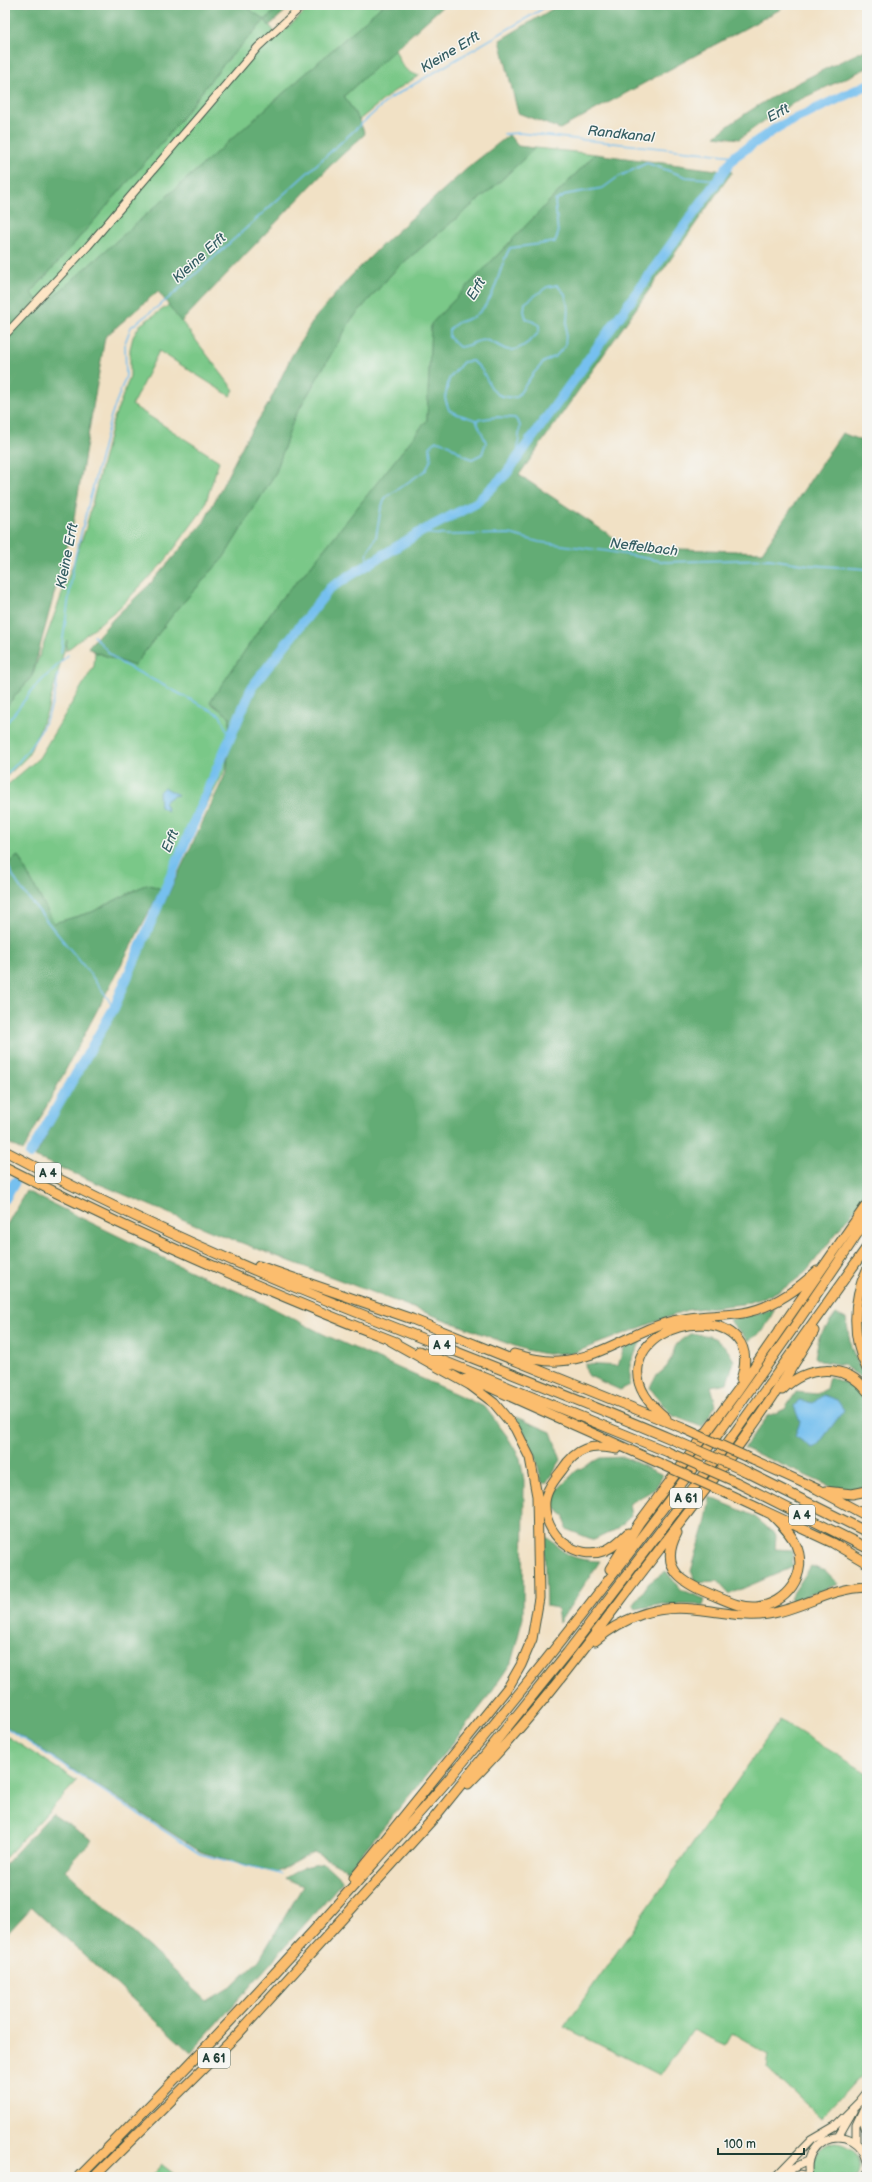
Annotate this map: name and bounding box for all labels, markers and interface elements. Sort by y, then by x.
water label: Kleine Erft [417,27,483,76]
water label: Erft [764,100,793,126]
water label: Randkanal [587,122,656,146]
water label: Kleine Erft [169,229,230,286]
water label: Erft [463,274,490,303]
water label: Kleine Erft [52,521,82,590]
water label: Neffelbach [609,534,679,560]
water label: Erft [158,826,183,855]
road number: A 4 [35,1163,61,1183]
road number: A 4 [429,1335,455,1355]
road number: A 61 [670,1488,702,1508]
road number: A 4 [789,1505,815,1525]
road number: A 61 [198,2048,230,2068]
scale bar [718,2130,804,2156]
text: 100 m [724,2137,756,2152]

